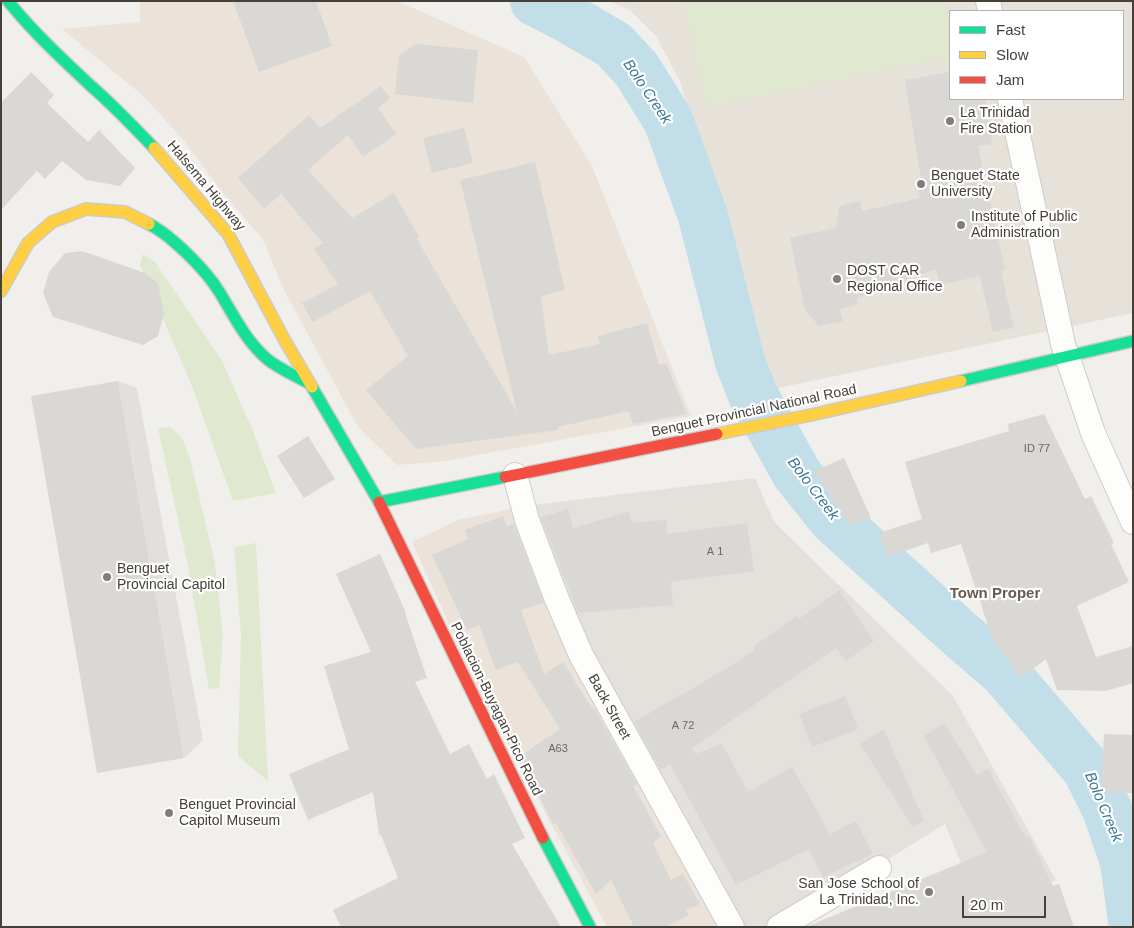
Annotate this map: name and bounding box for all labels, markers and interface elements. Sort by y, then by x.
legend [949,10,1124,100]
text: Fast [996,21,1025,38]
text: Slow [996,46,1029,63]
water label: Bolo Creek [619,56,675,128]
text: Jam [996,71,1024,88]
place label: La Trinidad Fire Station [960,105,1032,138]
marker: La Trinidad Fire Station [944,115,956,127]
street label: Halsema Highway [163,137,249,235]
place label: Benguet State University [931,168,1020,200]
marker: Benguet State University [915,178,927,190]
place label: Institute of Public Administration [971,209,1078,242]
marker: Institute of Public Administration [955,219,967,231]
place label: DOST CAR Regional Office [847,263,942,296]
marker: DOST CAR Regional Office [831,273,843,285]
street label: Benguet Provincial National Road [650,381,858,441]
house number: ID 77 [1024,442,1050,456]
water label: Bolo Creek [783,454,843,524]
house number: A 1 [707,545,723,559]
place label: Benguet Provincial Capitol [117,561,225,594]
marker: Benguet Provincial Capitol [101,571,113,583]
district label: Town Proper [950,585,1040,603]
street label: Poblacion-Buyagan-Pico Road [447,620,545,798]
street label: Back Street [584,671,634,743]
house number: A 72 [672,719,694,733]
house number: A63 [548,742,568,756]
water label: Bolo Creek [1080,769,1126,845]
place label: Benguet Provincial Capitol Museum [179,797,296,830]
marker: Benguet Provincial Capitol Museum [163,807,175,819]
place label: San Jose School of La Trinidad, Inc. [798,876,919,909]
marker: San Jose School of La Trinidad, Inc. [923,886,935,898]
scale bar [964,886,1048,918]
text: 20 m [970,896,1003,913]

